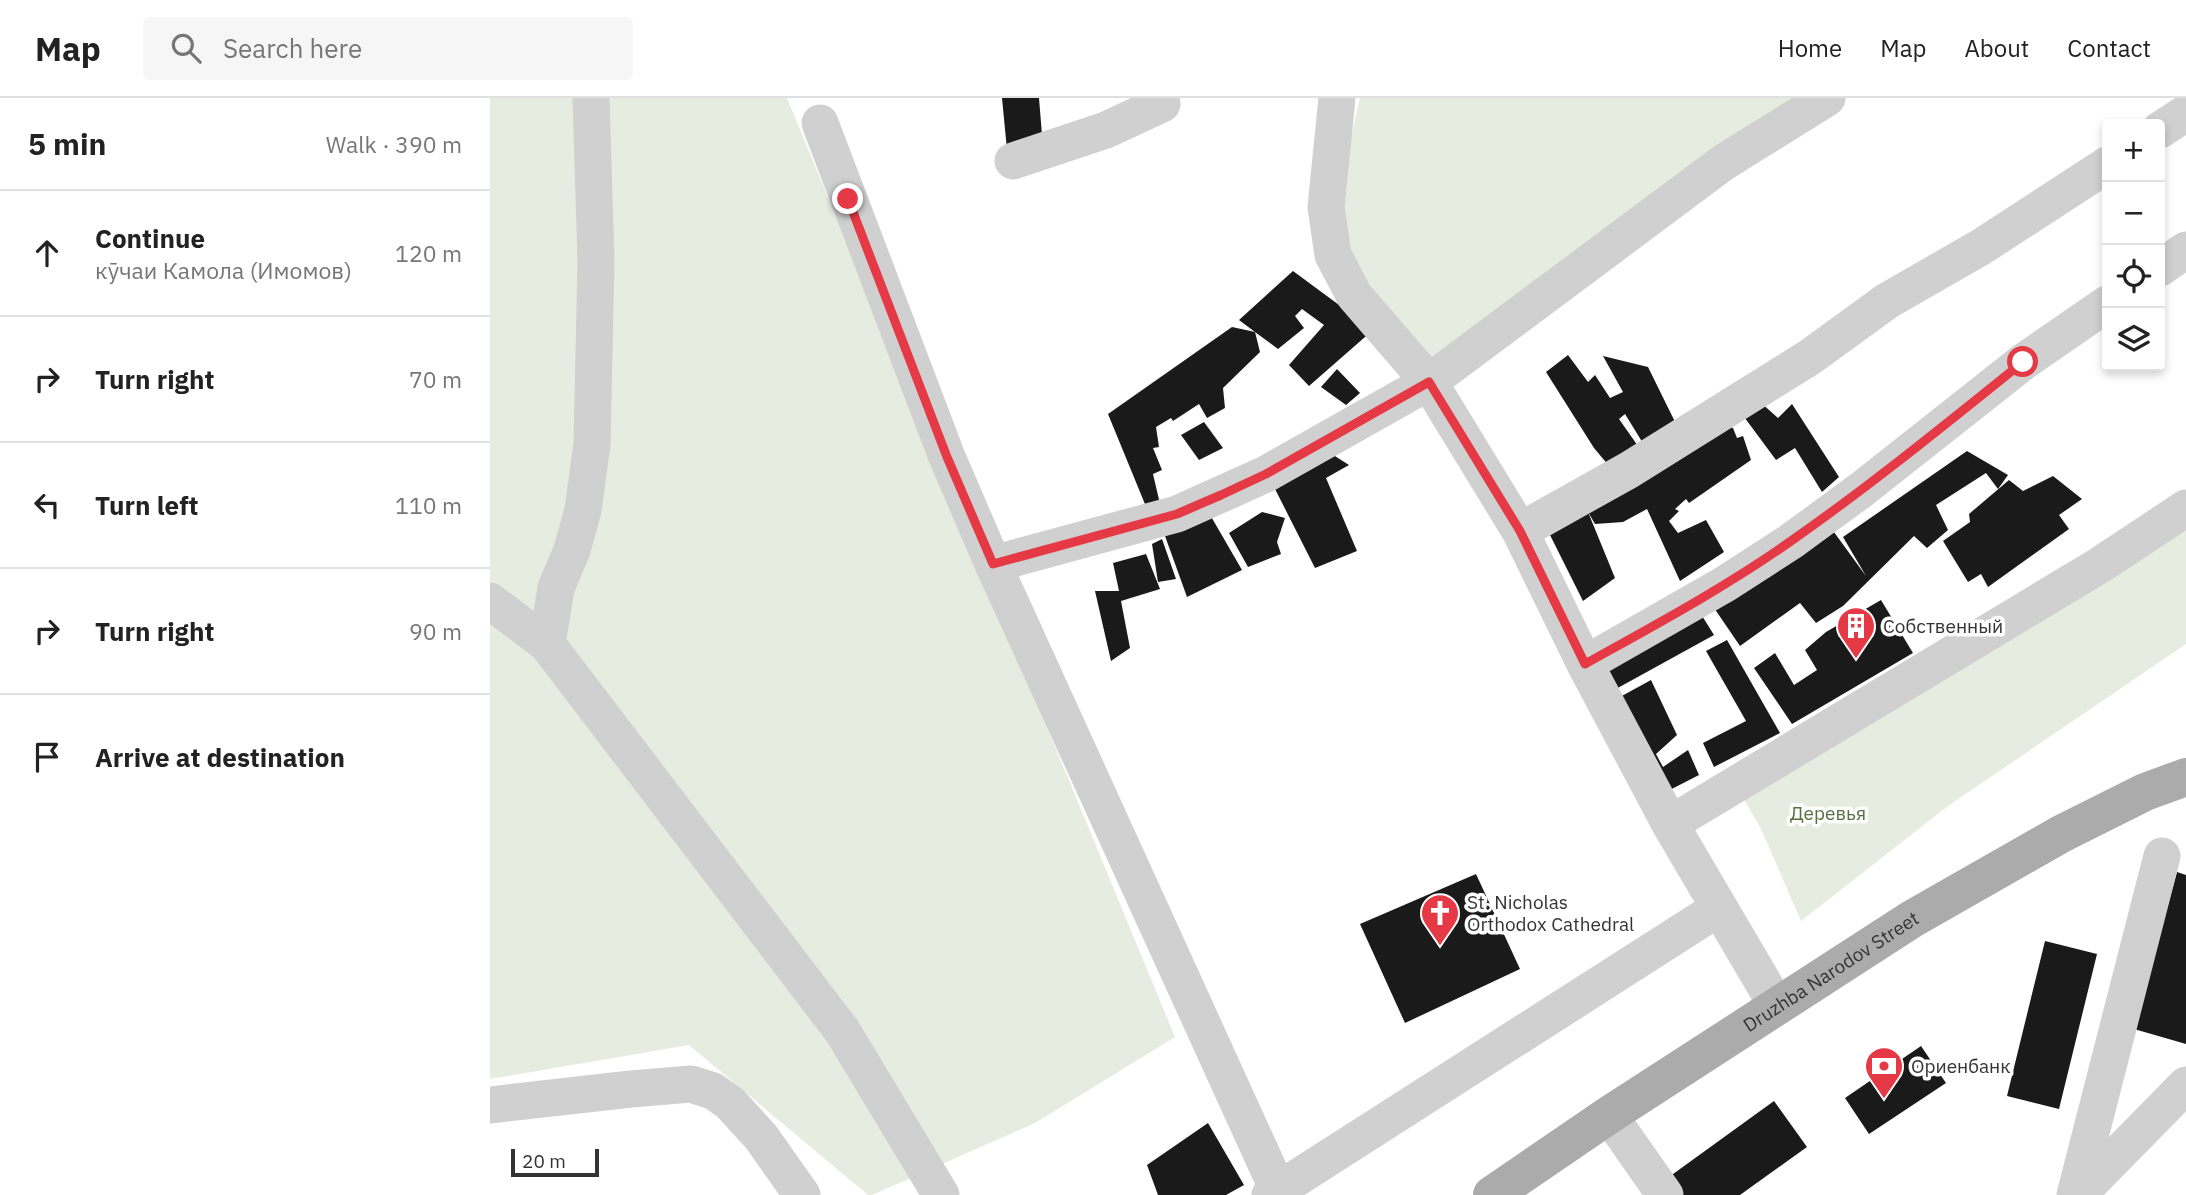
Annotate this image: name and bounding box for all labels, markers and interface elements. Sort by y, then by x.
search box [143,17,633,80]
text: Map [35,27,101,70]
icon: search [167,29,205,67]
text: Search here [223,31,362,65]
text: Home [1778,32,1842,64]
text: Map [1880,32,1926,64]
text: About [1964,32,2029,64]
text: Contact [2067,32,2151,64]
map controls [2102,119,2165,371]
button: + [2102,119,2165,182]
text: 5 min [28,124,106,163]
text: Walk · 390 m [326,129,462,159]
button: − [2102,182,2165,245]
route end [832,183,863,214]
text: Continue [95,221,205,255]
icon: ahead [28,234,66,272]
text: 120 m [395,238,462,268]
button: locate [2102,245,2165,308]
text: кӯчаи Камола (Имомов) [95,255,352,285]
button: layers [2102,308,2165,371]
route start [2007,346,2038,377]
icon: right [28,360,66,398]
text: Turn right [95,362,214,396]
text: 70 m [409,364,462,394]
icon: left [28,486,66,524]
text: Turn left [95,488,198,522]
text: 110 m [395,490,462,520]
building icon: Собственный [1835,605,1877,660]
icon: right [28,612,66,650]
text: Turn right [95,614,214,648]
place label: Собственный [1883,614,2003,638]
text: 90 m [409,616,462,646]
icon: arrive [28,738,66,776]
text: Arrive at destination [95,740,345,774]
park label: Деревья [1790,801,1866,825]
place label: St. Nicholas Orthodox Cathedral [1467,890,1634,936]
church icon: St. Nicholas Orthodox Cathedral [1419,892,1461,947]
street label: Druzhba Narodov Street [1739,906,1923,1037]
bank icon: Ориенбанк [1863,1045,1905,1100]
place label: Ориенбанк [1911,1054,2011,1078]
scale bar [511,1146,598,1178]
text: 20 m [522,1149,566,1173]

